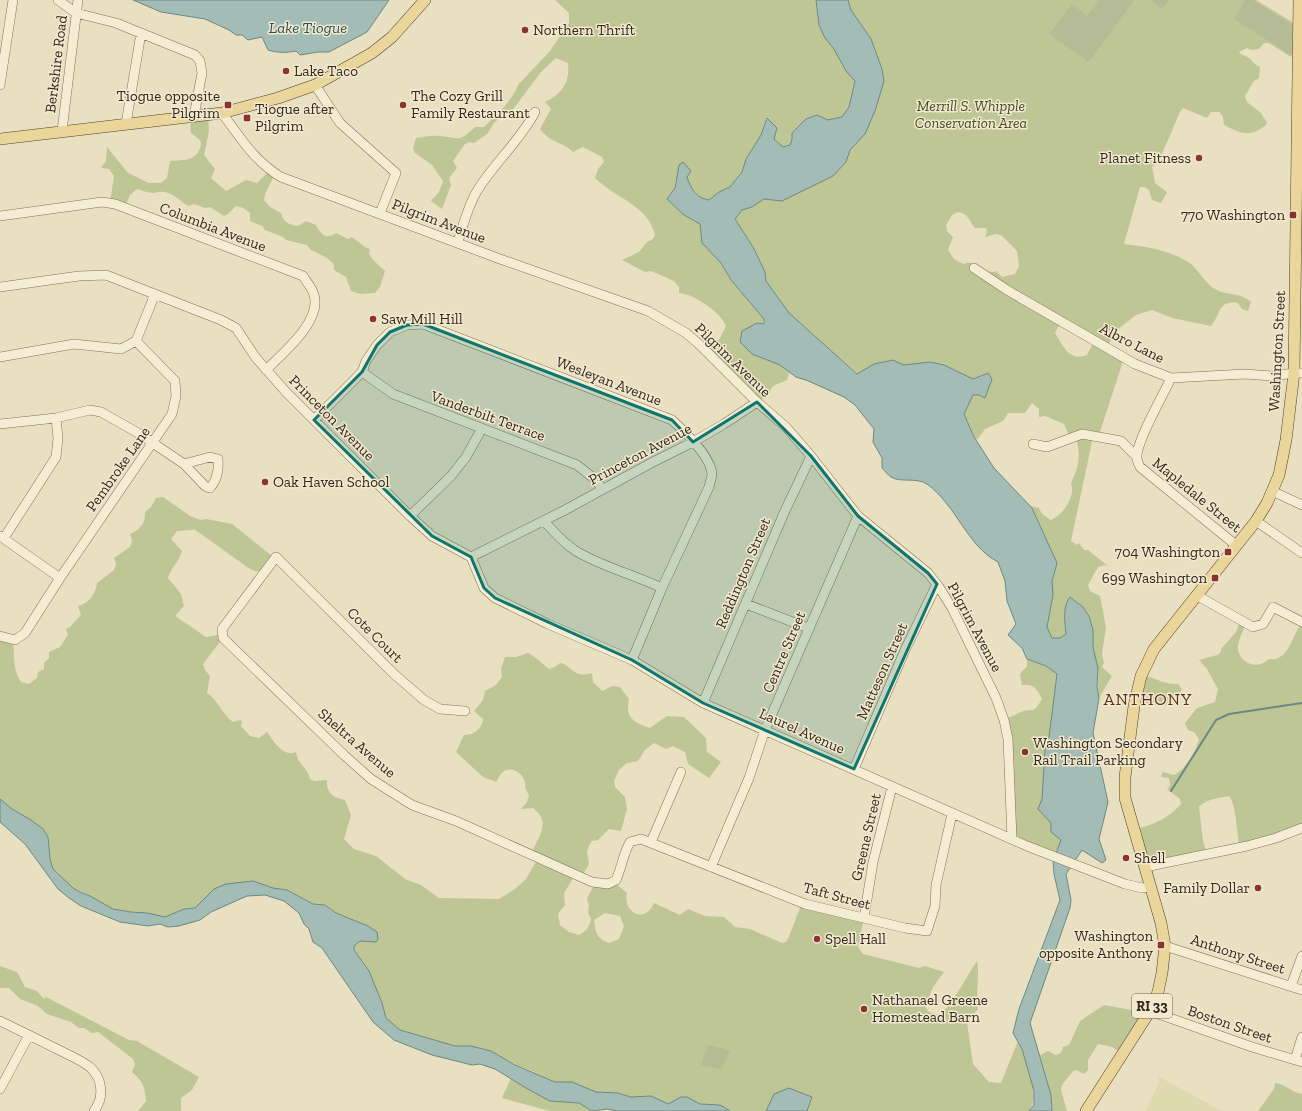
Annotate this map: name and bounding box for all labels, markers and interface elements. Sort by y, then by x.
street label: Berkshire Road [41,13,71,114]
water label: Lake Tiogue [269,18,347,37]
place label: Northern Thrift [533,21,636,39]
marker: Northern Thrift [520,25,530,35]
place label: Lake Taco [294,62,358,80]
marker: Lake Taco [281,66,291,76]
place label: Tiogue opposite Pilgrim [116,87,220,122]
place label: The Cozy Grill Family Restaurant [411,87,530,122]
park label: Merrill S. Whipple Conservation Area [915,97,1027,132]
marker: Tiogue opposite Pilgrim [223,100,233,110]
place label: Tiogue after Pilgrim [255,100,334,135]
marker: The Cozy Grill Family Restaurant [398,100,408,110]
marker: Tiogue after Pilgrim [242,113,252,123]
place label: Planet Fitness [1100,149,1191,167]
marker: Planet Fitness [1194,153,1204,163]
street label: Pilgrim Avenue [390,195,488,247]
street label: Columbia Avenue [157,198,269,256]
place label: 770 Washington [1181,206,1285,224]
marker: 770 Washington [1288,210,1298,220]
street label: Washington Street [1265,289,1289,412]
place label: Saw Mill Hill [381,310,463,328]
marker: Saw Mill Hill [368,314,378,324]
street label: Pilgrim Avenue [691,319,775,401]
street label: Albro Lane [1097,319,1167,367]
street label: Wesleyan Avenue [554,353,664,409]
street label: Princeton Avenue [285,371,379,465]
street label: Vanderbilt Terrace [427,387,548,445]
street label: Princeton Avenue [585,419,695,489]
street label: Pembroke Lane [82,423,154,515]
street label: Mapledale Street [1149,454,1245,537]
place label: Oak Haven School [273,473,390,491]
marker: Oak Haven School [260,477,270,487]
street label: Reddington Street [712,515,775,631]
place label: 704 Washington [1115,543,1220,561]
marker: 704 Washington [1223,547,1233,557]
place label: 699 Washington [1102,569,1207,587]
marker: 699 Washington [1210,573,1220,583]
street label: Pilgrim Avenue [944,579,1006,675]
street label: Cote Court [344,604,407,667]
street label: Centre Street [759,608,809,696]
street label: Matteson Street [853,619,912,722]
district label: ANTHONY [1104,689,1192,709]
street label: Sheltra Avenue [314,704,400,782]
street label: Laurel Avenue [756,704,848,758]
place label: Washington Secondary Rail Trail Parking [1033,734,1183,769]
marker: Washington Secondary Rail Trail Parking [1020,747,1030,757]
street label: Greene Street [847,791,885,883]
place label: Shell [1134,849,1165,867]
marker: Shell [1121,853,1131,863]
street label: Taft Street [801,878,873,914]
place label: Family Dollar [1163,879,1250,897]
marker: Family Dollar [1253,883,1263,893]
place label: Washington opposite Anthony [1039,927,1153,962]
place label: Spell Hall [825,930,886,948]
street label: Anthony Street [1188,930,1288,978]
marker: Spell Hall [812,934,822,944]
marker: Washington opposite Anthony [1156,940,1166,950]
place label: Nathanael Greene Homestead Barn [872,991,988,1026]
road number: RI 33 [1132,994,1172,1018]
street label: Boston Street [1185,1001,1275,1047]
marker: Nathanael Greene Homestead Barn [859,1004,869,1014]

